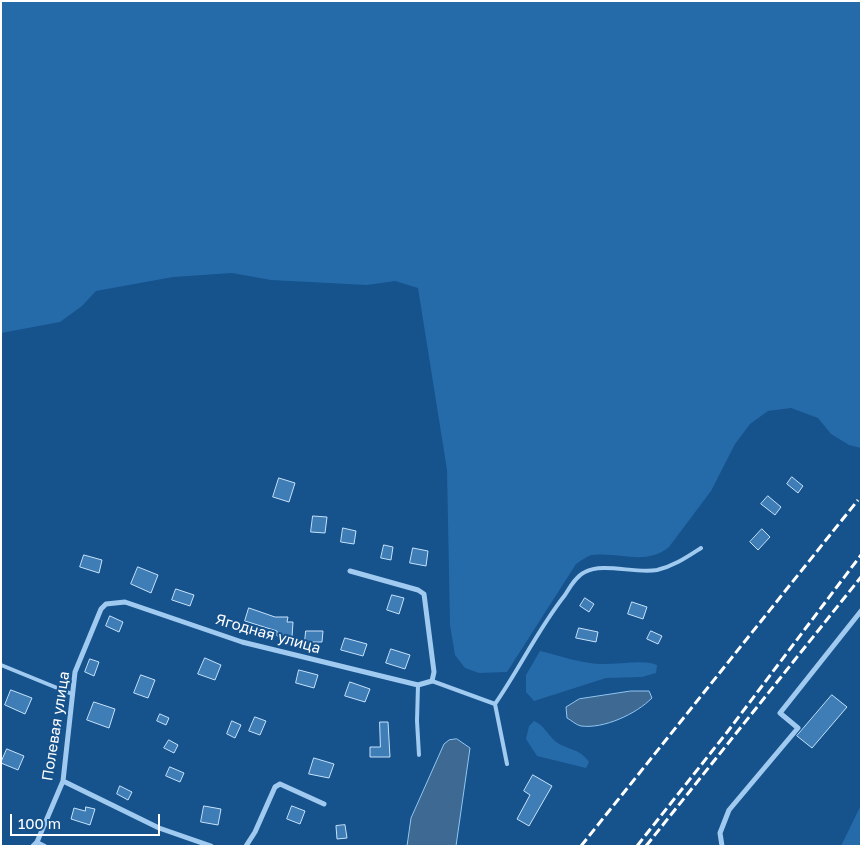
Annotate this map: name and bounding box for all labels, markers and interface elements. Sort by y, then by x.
street label: Ягодная улица [213,610,323,658]
street label: Полевая улица [38,670,74,782]
scale bar [12,804,162,836]
text: 100 m [18,814,61,832]

